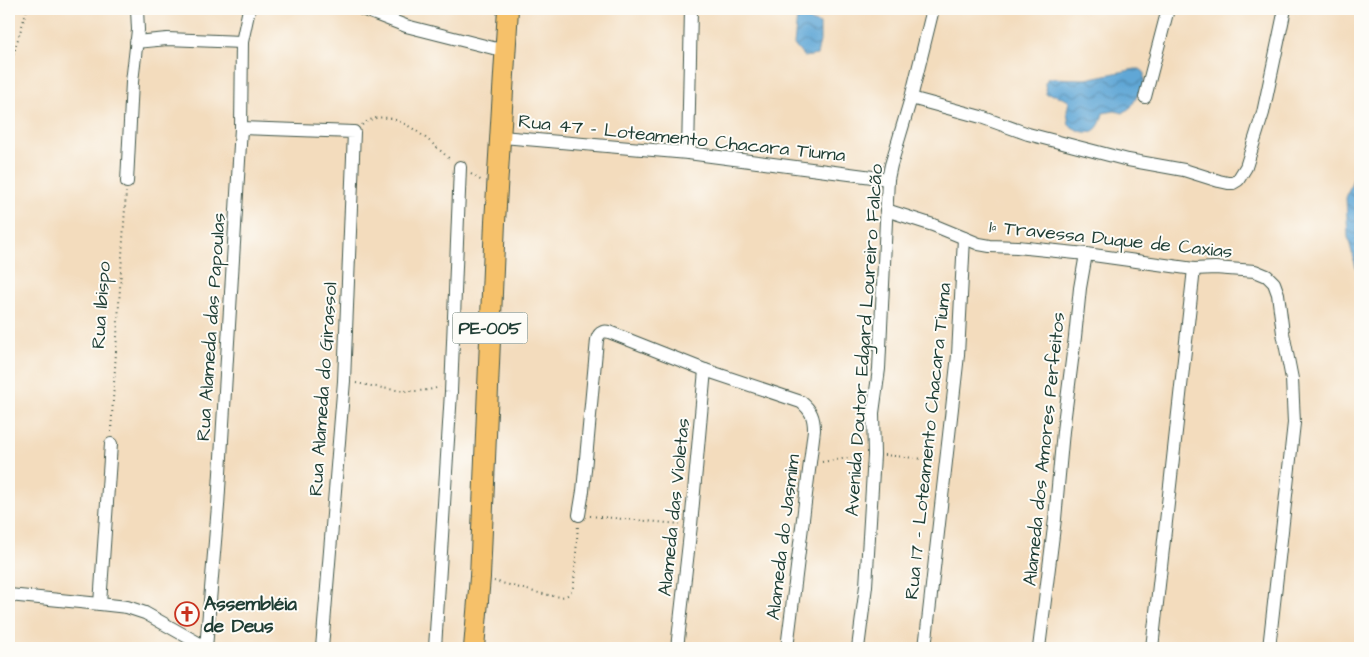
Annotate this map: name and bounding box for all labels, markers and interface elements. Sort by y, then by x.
street label: Rua 47 - Loteamento Chacara Tiuma [517,108,847,169]
street label: Avenida Doutor Edgard Loureiro Falcão [839,163,891,517]
street label: Rua Alameda das Papoulas [190,212,233,442]
street label: 1ª Travessa Duque de Caxias [988,213,1234,266]
street label: Rua Ibispo [85,260,118,350]
street label: Rua Alameda do Girassol [303,281,344,497]
street label: Rua 17 - Loteamento Chacara Tiuma [898,281,959,601]
street label: Alameda dos Amores Perfeitos [1017,311,1072,587]
road number: PE-005 [452,312,528,343]
street label: Alameda das Violetas [652,417,697,598]
street label: Alameda do Jasmim [760,453,807,622]
place label: Assembléia de Deus [203,591,297,640]
church icon: Assembléia de Deus [174,601,200,627]

